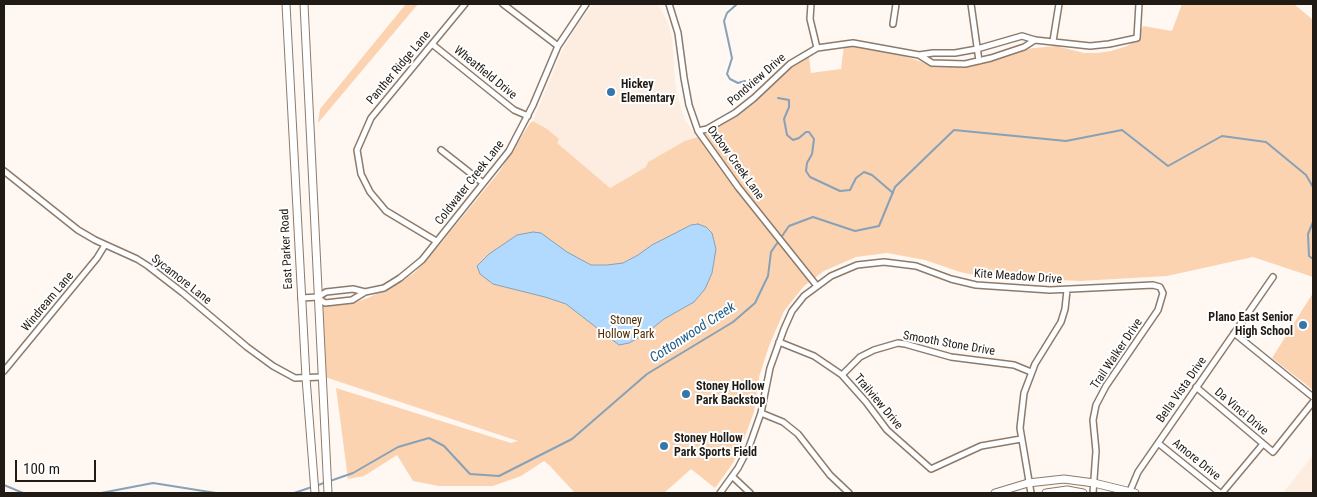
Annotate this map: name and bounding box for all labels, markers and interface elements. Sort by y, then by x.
street label: Panther Ridge Lane [364,28,434,108]
street label: Wheatfield Drive [451,43,519,103]
street label: Pondview Drive [725,51,789,109]
place label: Hickey Elementary [621,78,675,106]
marker: Hickey Elementary [605,86,617,98]
street label: Oxbow Creek Lane [703,123,767,203]
street label: Coldwater Creek Lane [433,138,507,228]
street label: East Parker Road [278,208,296,290]
street label: Sycamore Lane [148,252,214,308]
street label: Kite Meadow Drive [974,267,1062,287]
street label: Windream Lane [19,269,77,335]
water label: Cottonwood Creek [647,299,739,367]
place label: Plano East Senior High School [1208,311,1293,339]
park label: Stoney Hollow Park [598,314,654,342]
street label: Trail Walker Drive [1088,316,1146,392]
marker: Plano East Senior High School [1297,319,1309,331]
street label: Smooth Stone Drive [902,329,996,359]
street label: Bella Vista Drive [1154,354,1210,426]
street label: Trailview Drive [850,371,906,433]
place label: Stoney Hollow Park Backstop [696,380,765,408]
street label: Da Vinci Drive [1211,385,1271,439]
marker: Stoney Hollow Park Backstop [680,388,692,400]
place label: Stoney Hollow Park Sports Field [674,432,757,460]
street label: Amore Drive [1169,436,1223,484]
marker: Stoney Hollow Park Sports Field [658,440,670,452]
scale bar [18,450,99,482]
text: 100 m [23,460,60,478]

